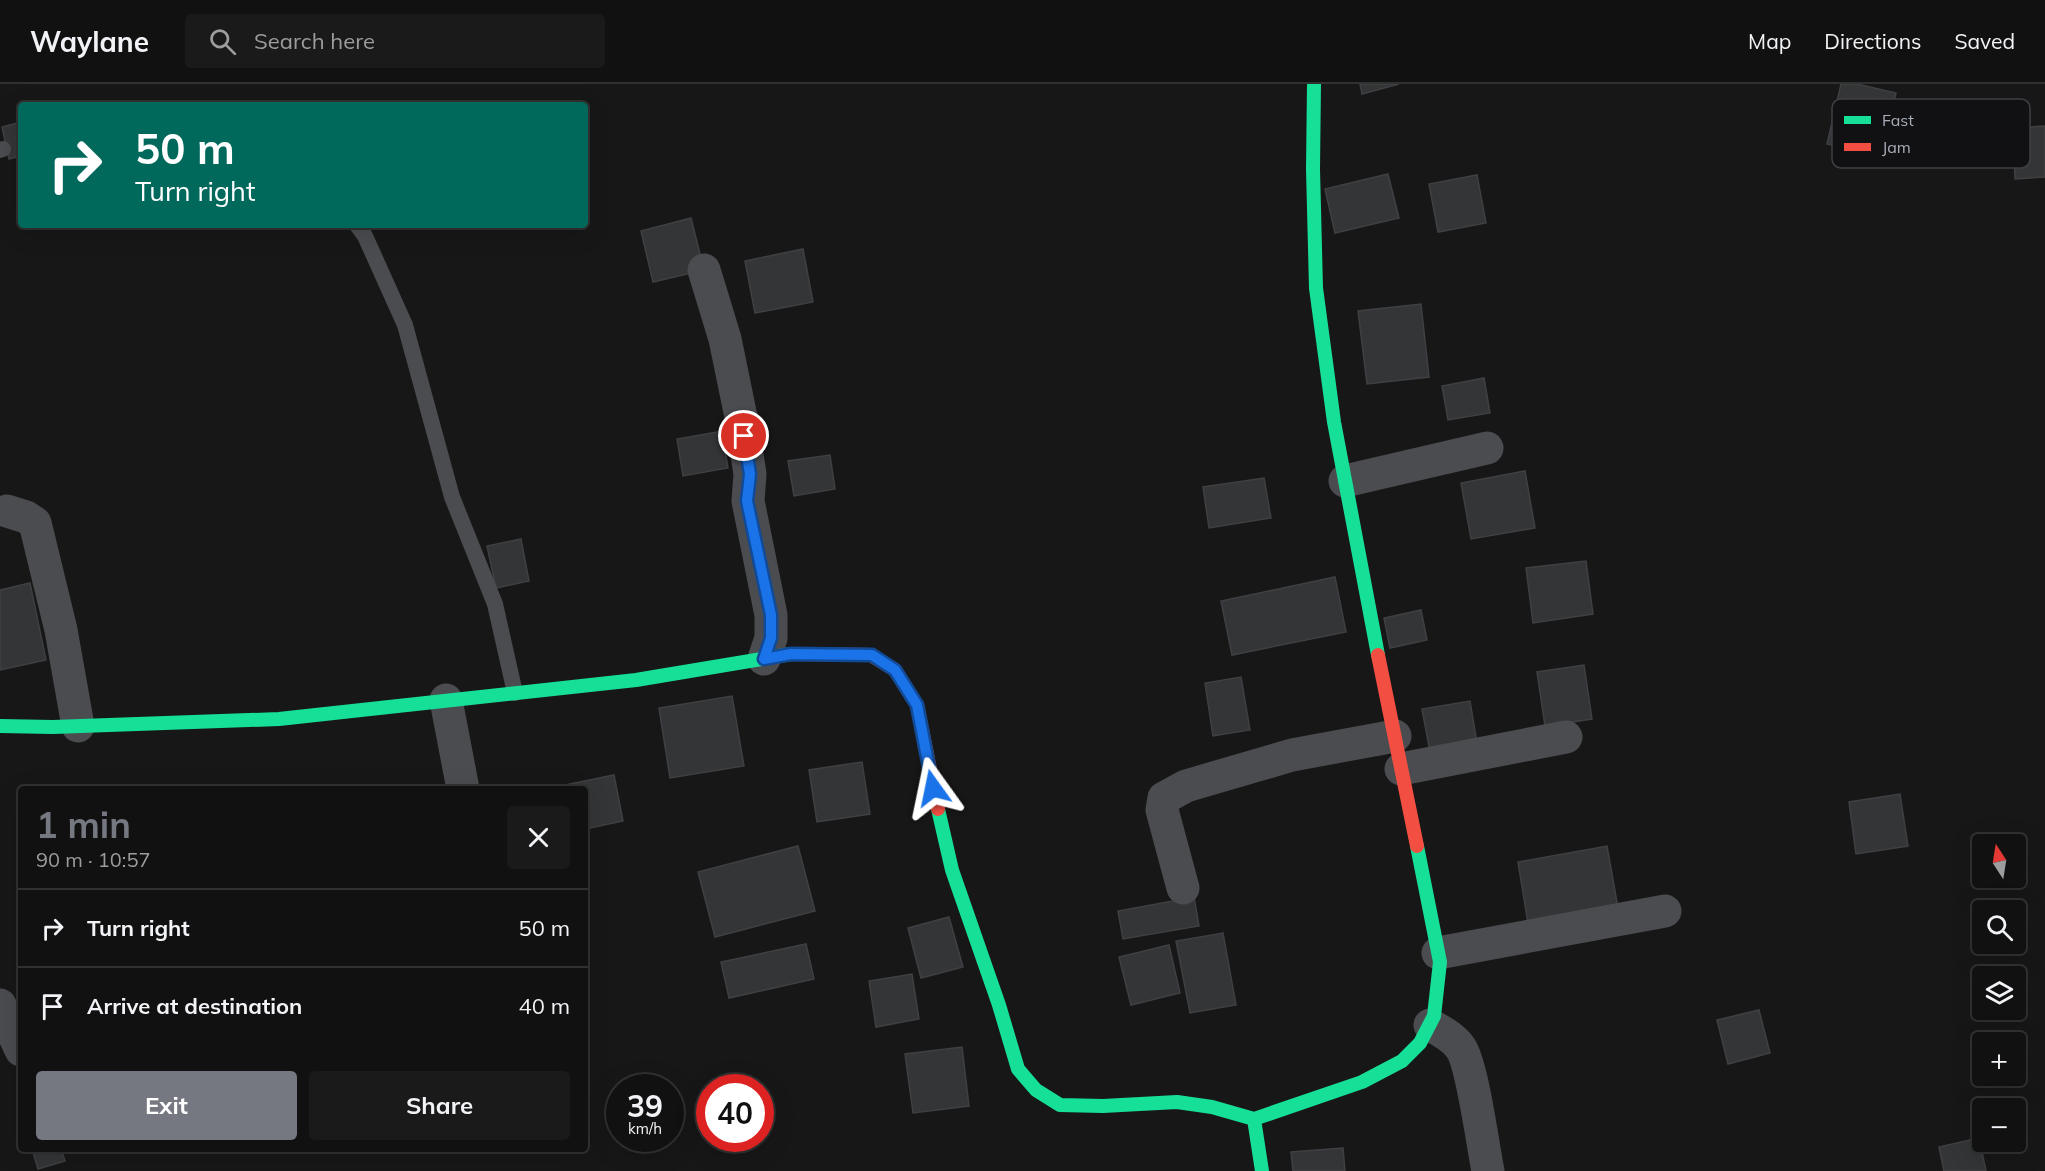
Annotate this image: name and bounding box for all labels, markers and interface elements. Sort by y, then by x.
search box [185,14,605,68]
text: Waylane [30,24,149,59]
icon: search [206,25,239,58]
text: Search here [254,27,375,55]
text: Map [1748,28,1791,54]
text: Directions [1824,28,1921,54]
text: Saved [1954,28,2015,54]
legend [1832,99,2030,168]
text: Fast [1882,110,1914,130]
text: 50 m [135,122,235,175]
icon: right [36,126,114,204]
text: Jam [1882,137,1911,157]
text: Turn right [135,174,255,208]
pin [718,410,769,461]
icon: arrive [727,419,760,452]
position arrow [901,756,965,820]
text: 1 min [36,802,131,847]
button: close [507,806,570,869]
north arrow [1972,834,2026,888]
map controls [1972,834,2026,1152]
text: 90 m · 10:57 [36,847,150,872]
button: search [1972,900,2026,954]
icon: right [36,912,69,945]
text: Turn right [87,914,190,942]
text: 50 m [519,914,570,942]
button: layers [1972,966,2026,1020]
icon: arrive [36,990,69,1023]
text: Arrive at destination [87,992,302,1020]
text: 40 m [519,992,570,1020]
button: + [1972,1032,2026,1086]
button: Exit [36,1071,297,1140]
button: Share [309,1071,570,1140]
speed limit sign: 40 [696,1074,774,1152]
text: 39 [627,1087,663,1125]
button: − [1972,1098,2026,1152]
text: km/h [628,1119,662,1138]

